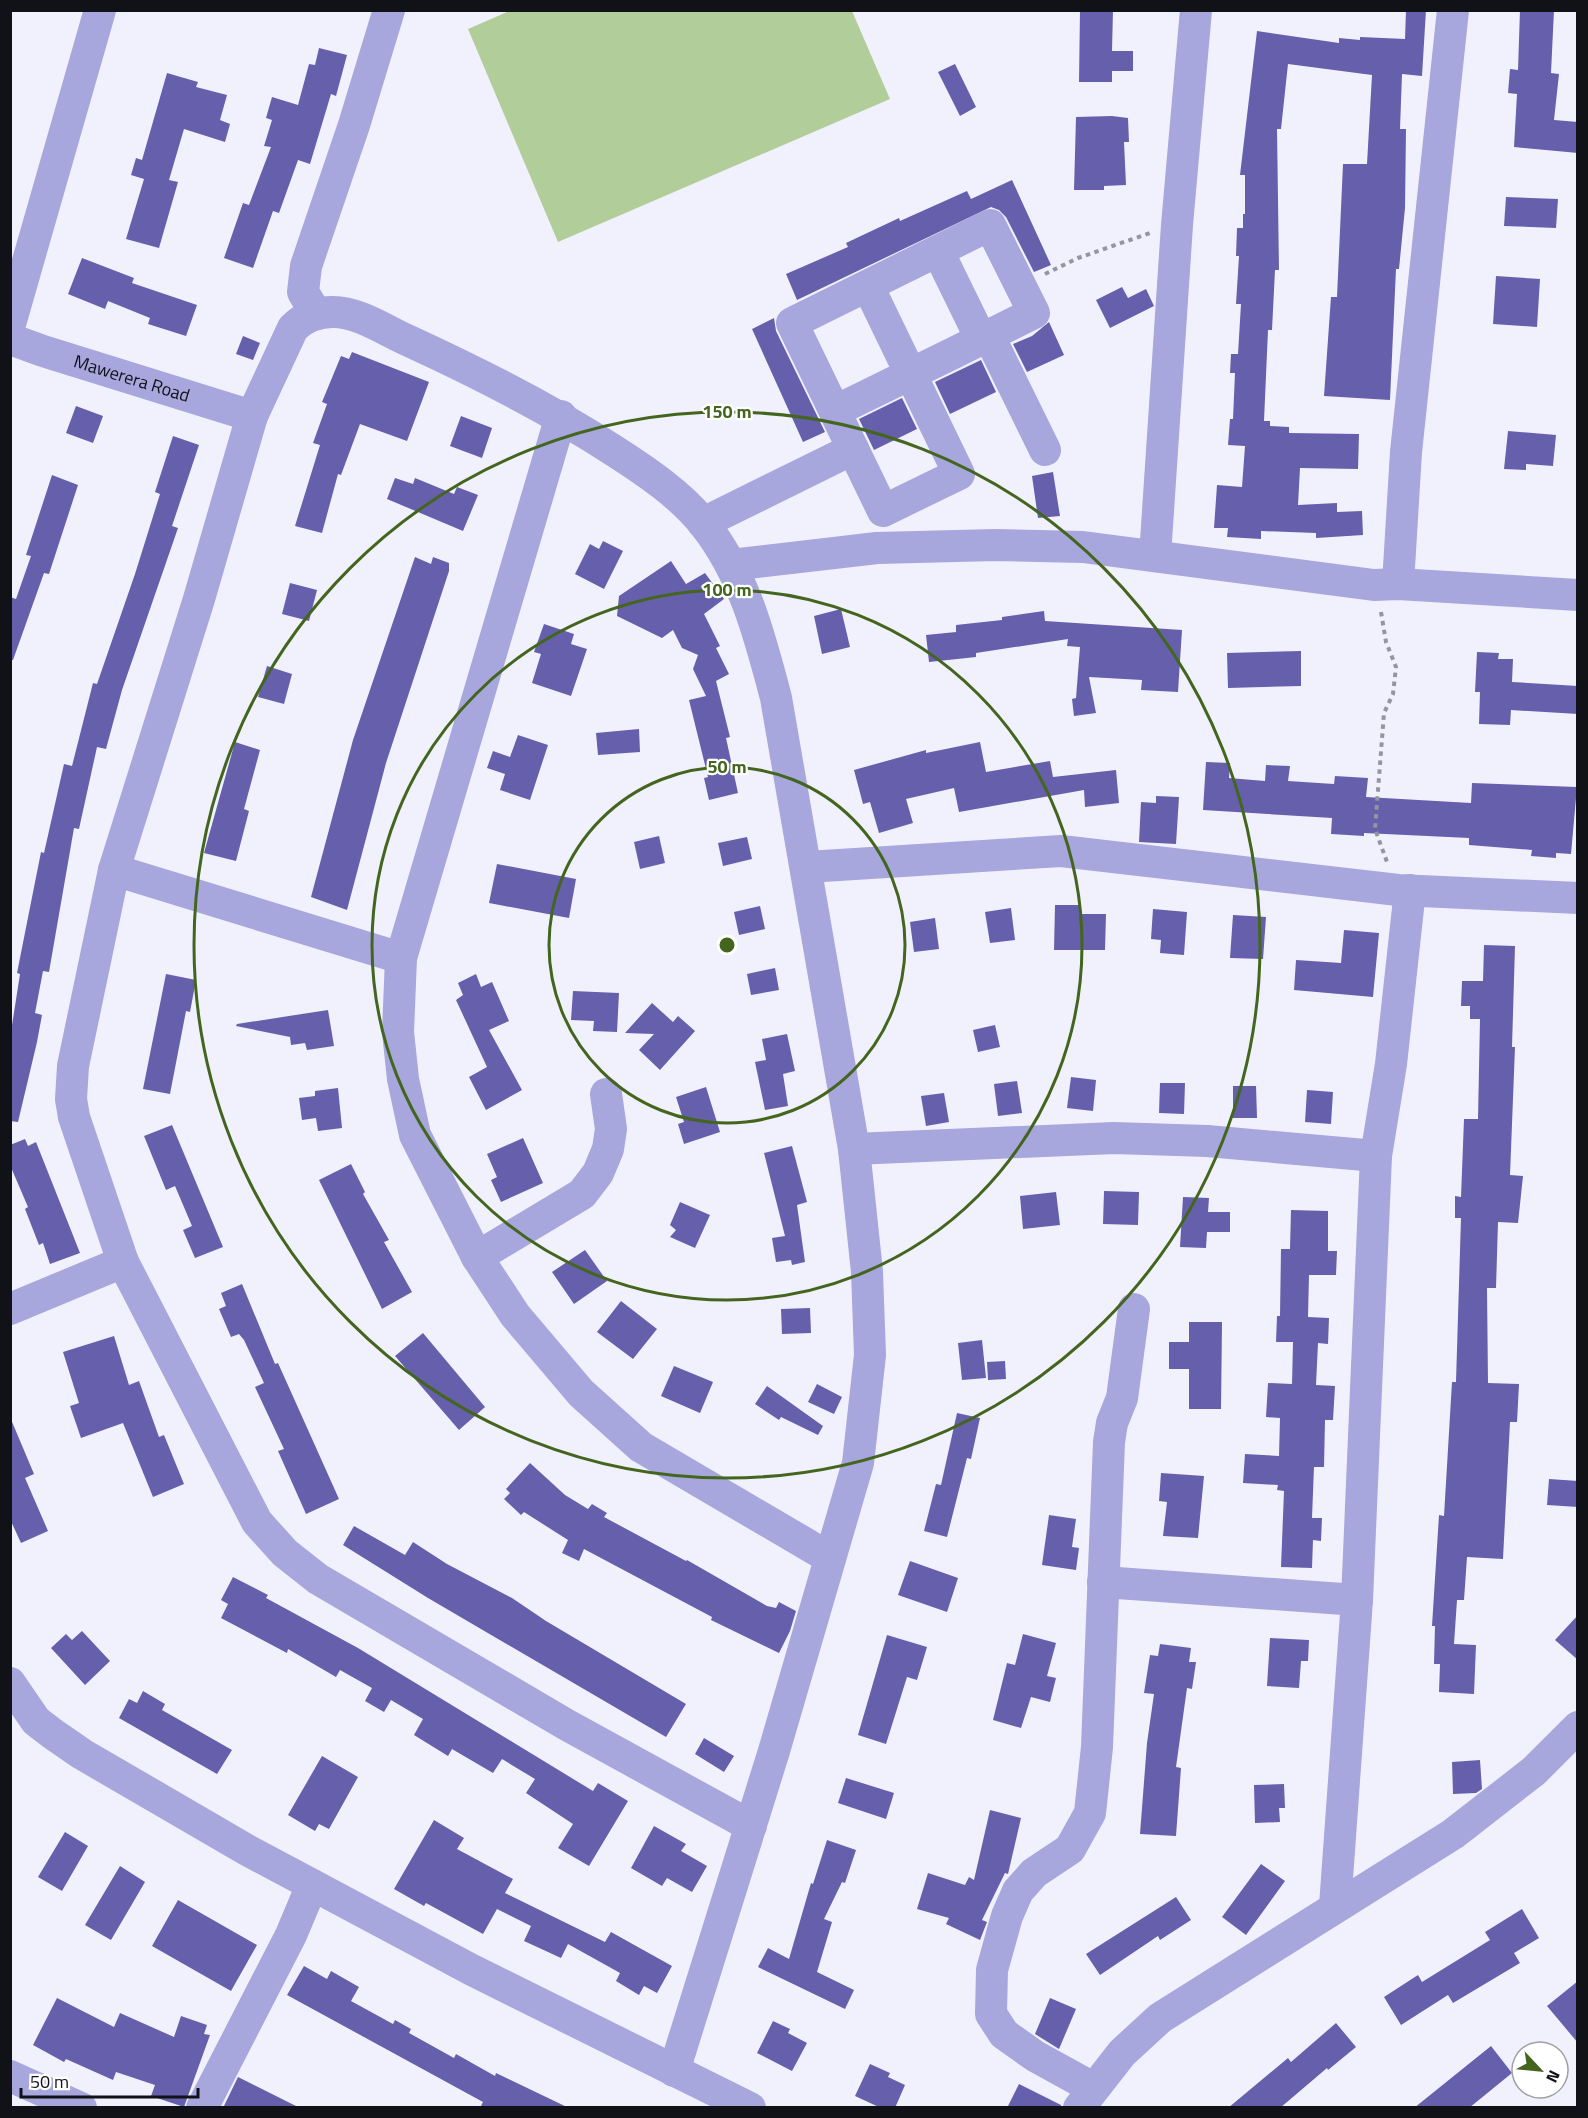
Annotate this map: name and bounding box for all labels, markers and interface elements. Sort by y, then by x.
street label: Mawerera Road [70,347,193,409]
text: 150 m [702,398,752,425]
text: 100 m [702,576,752,603]
text: 50 m [707,753,747,780]
centre of rings [717,935,737,955]
north arrow [1510,2040,1570,2100]
scale bar [21,2061,198,2099]
text: N [1540,2066,1567,2087]
text: 50 m [30,2068,69,2095]

